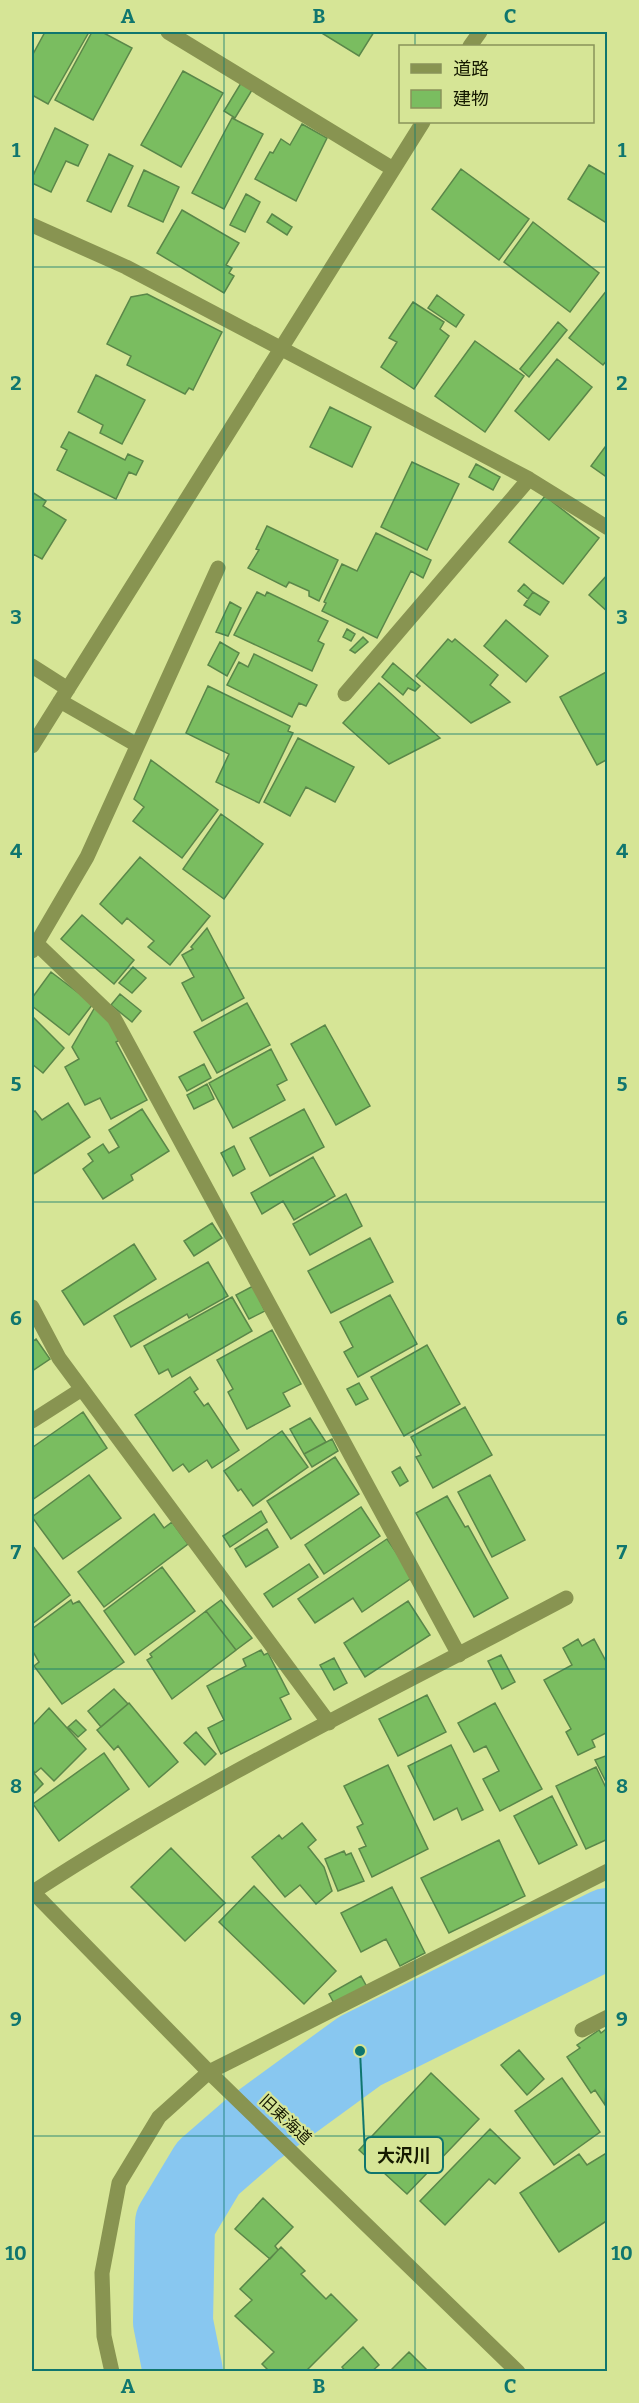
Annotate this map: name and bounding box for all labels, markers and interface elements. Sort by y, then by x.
text: A [121,4,136,28]
text: B [313,4,326,28]
text: C [504,4,516,28]
legend [399,45,594,123]
text: 道路 [453,58,489,80]
text: 建物 [453,88,489,110]
text: 1 [12,138,21,162]
text: 1 [618,138,627,162]
text: 2 [10,371,22,395]
text: 2 [616,371,628,395]
text: 3 [10,605,22,629]
text: 3 [616,605,628,629]
text: 4 [10,839,22,863]
text: 4 [616,839,628,863]
text: 5 [11,1072,22,1096]
text: 5 [617,1072,628,1096]
text: 6 [10,1306,22,1330]
text: 6 [616,1306,628,1330]
text: 7 [11,1540,22,1564]
text: 7 [617,1540,628,1564]
text: 8 [10,1774,22,1798]
text: 8 [616,1774,628,1798]
text: 9 [10,2007,22,2031]
text: 9 [616,2007,628,2031]
street label: 旧東海道 [256,2091,316,2148]
callout: 大沢川 [365,2137,443,2173]
text: 大沢川 [377,2145,431,2167]
text: 10 [5,2241,27,2265]
text: 10 [611,2241,633,2265]
text: A [121,2374,136,2398]
text: B [313,2374,326,2398]
text: C [504,2374,516,2398]

